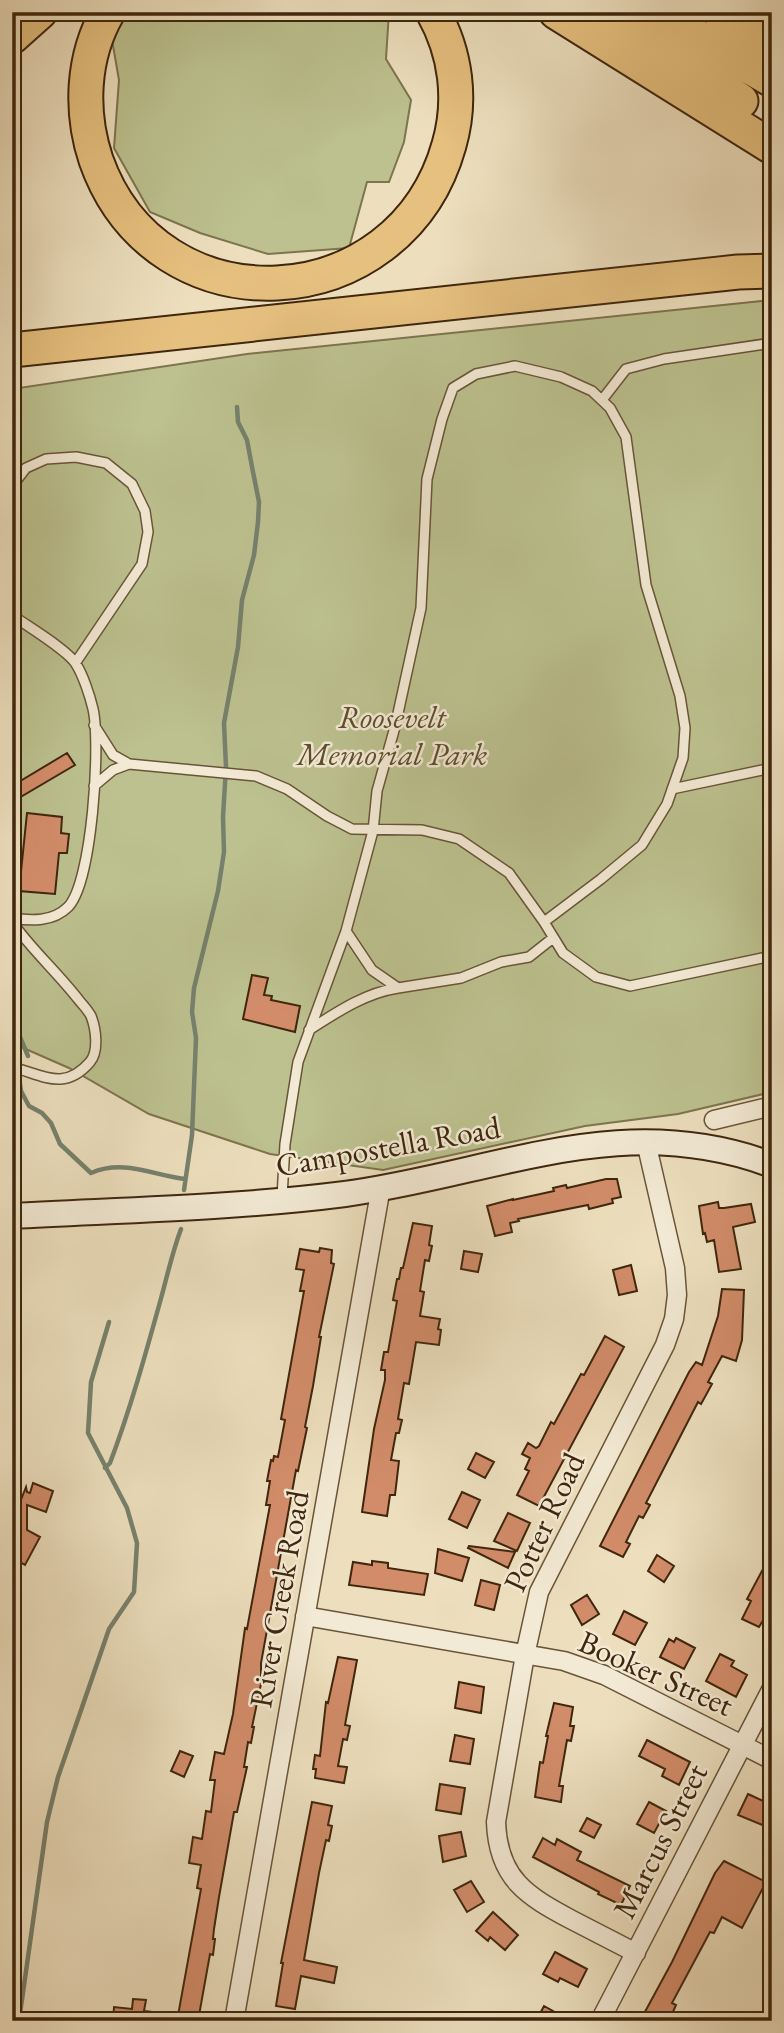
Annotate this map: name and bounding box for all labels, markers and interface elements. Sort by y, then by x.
park label: Roosevelt Memorial Park [295,696,488,775]
street label: Campostella Road [272,1105,504,1186]
street label: Potter Road [494,1445,595,1598]
street label: River Creek Road [239,1486,319,1711]
street label: Booker Street [572,1620,740,1726]
street label: Marcus Street [603,1756,717,1926]

